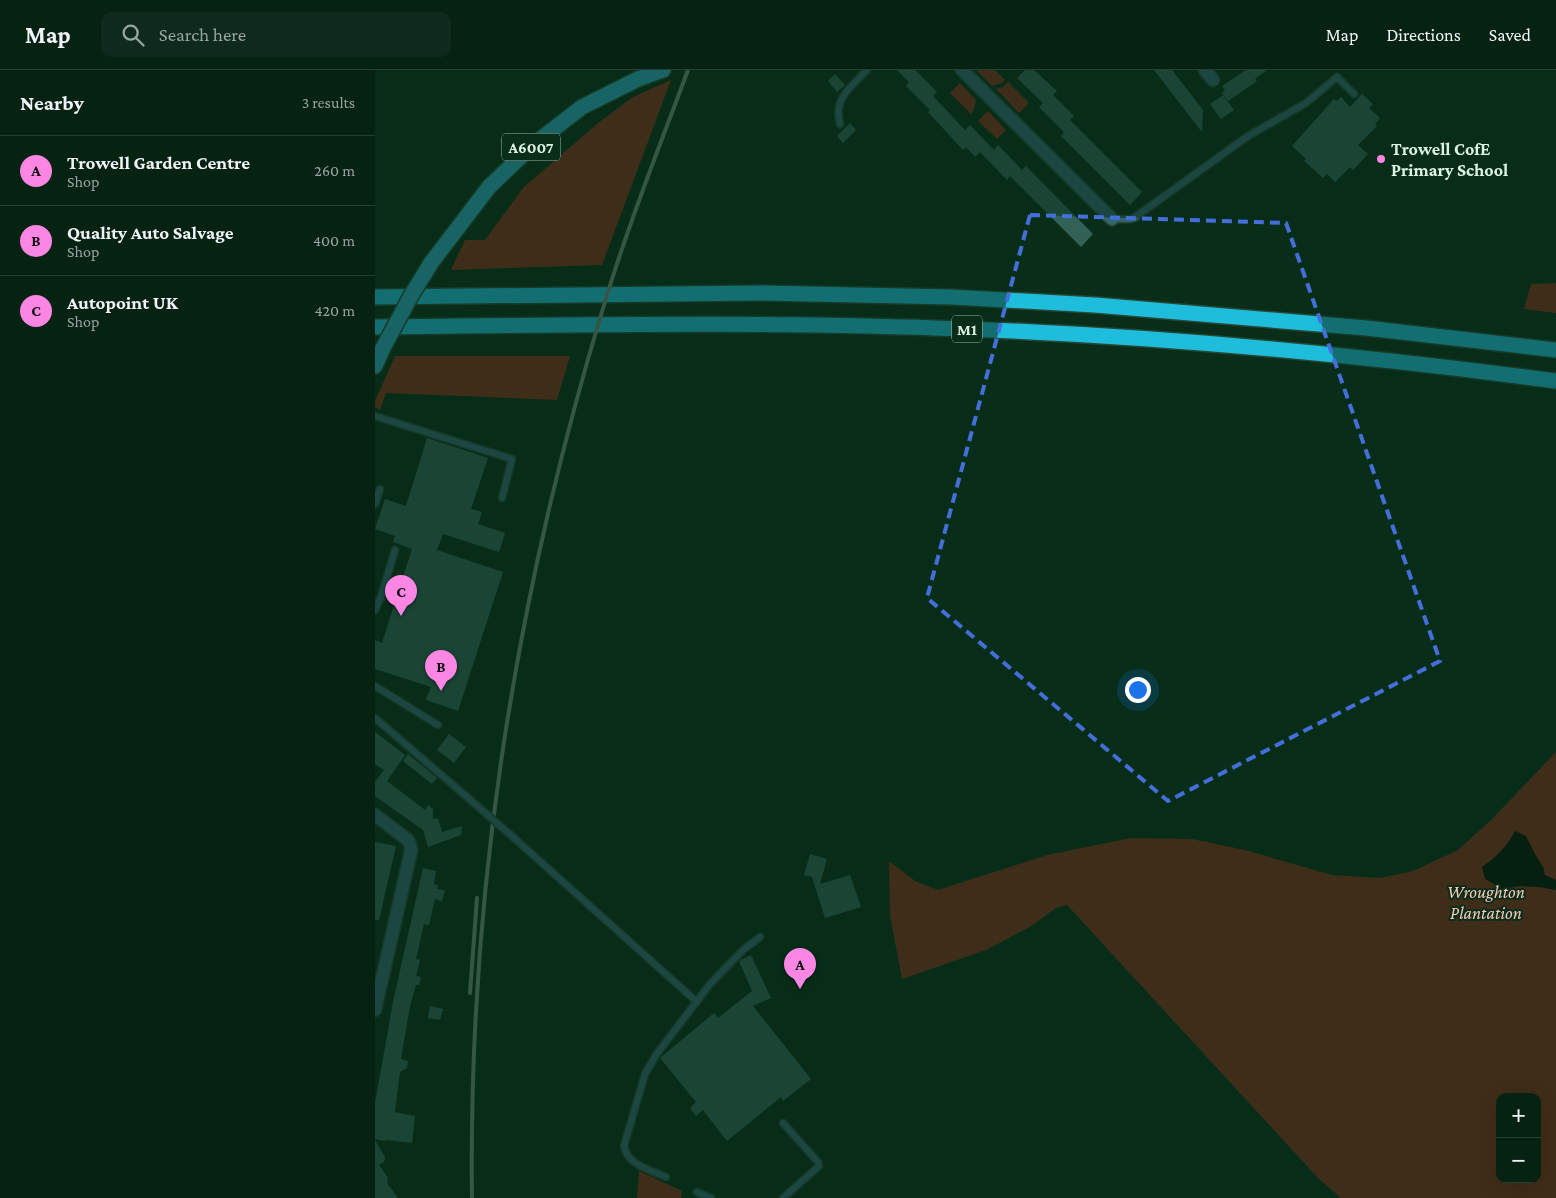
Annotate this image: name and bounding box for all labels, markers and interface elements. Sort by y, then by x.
search box [101,12,451,57]
text: Map [25,21,71,48]
icon: search [119,21,147,49]
text: Search here [159,24,246,45]
text: Map [1326,25,1358,45]
text: Directions [1386,25,1461,45]
text: Saved [1489,25,1531,45]
text: Nearby [20,91,84,115]
text: 3 results [302,94,355,111]
road number: A6007 [502,134,560,160]
place label: Trowell CofE Primary School [1391,139,1508,180]
text: Trowell Garden Centre [67,152,250,173]
marker: Trowell CofE Primary School [1375,153,1387,165]
text: A [31,162,41,179]
text: 260 m [314,162,355,179]
text: Shop [67,173,99,190]
text: Quality Auto Salvage [67,222,234,243]
text: B [31,232,41,249]
text: 400 m [313,232,355,249]
text: Shop [67,243,99,260]
text: Autopoint UK [67,292,178,313]
text: C [31,302,41,319]
text: 420 m [314,302,355,319]
text: Shop [67,313,99,330]
road number: M1 [952,315,982,342]
pin: C [385,575,417,616]
pin: B [425,650,457,691]
your location [1125,677,1151,703]
park label: Wroughton Plantation [1447,882,1525,923]
pin: A [784,948,816,989]
map controls [1496,1093,1541,1183]
button: + [1496,1093,1541,1138]
button: − [1496,1138,1541,1183]

